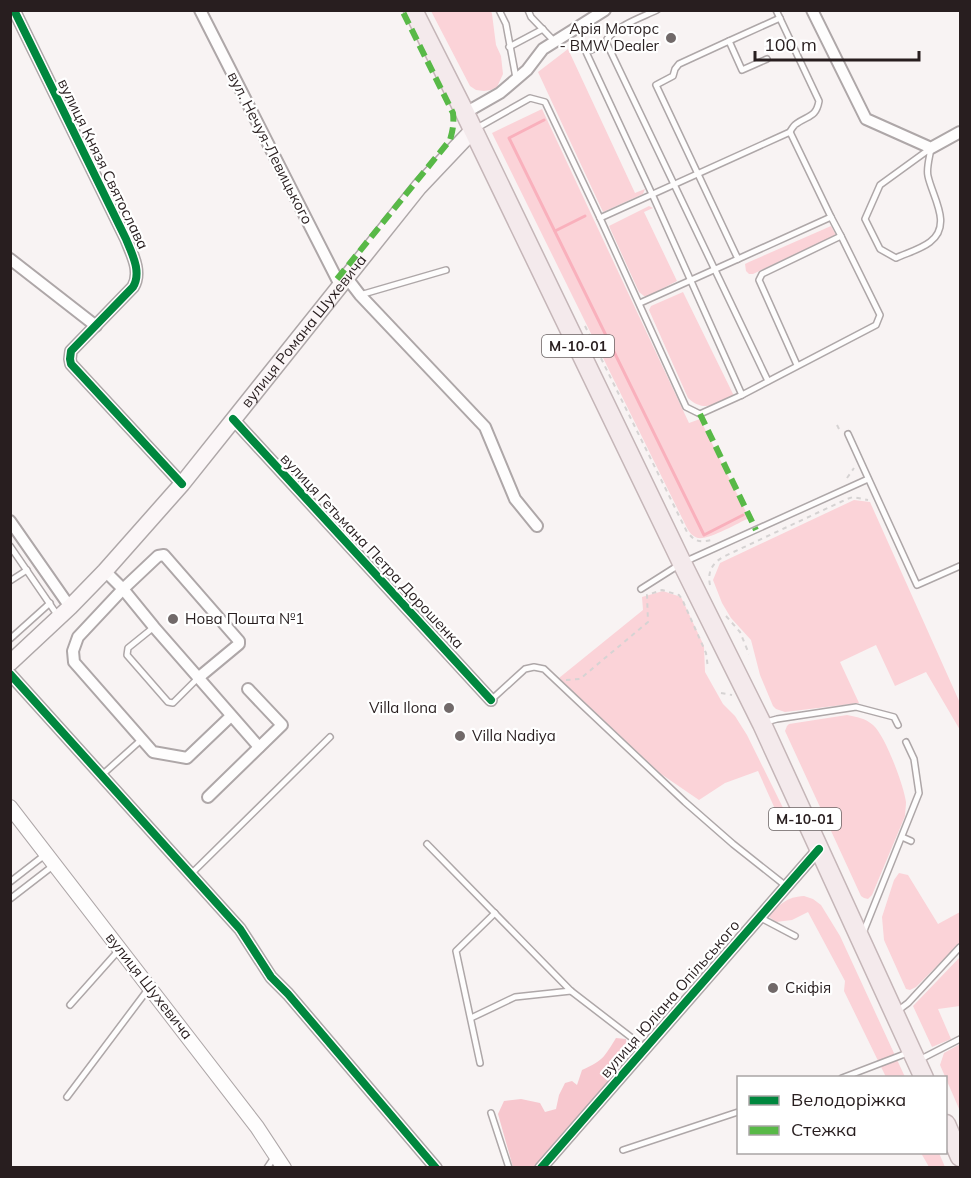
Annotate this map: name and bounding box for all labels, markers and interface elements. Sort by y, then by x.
place label: Арія Моторс - BMW Dealer [559,19,660,55]
scale bar [755,24,918,62]
marker: Арія Моторс - BMW Dealer [664,31,678,45]
text: 100 m [764,33,817,56]
street label: вул. Нечуя-Левицького [224,68,317,227]
street label: вулиця Князя Святослава [54,75,153,252]
street label: вулиця Романа Шухевича [237,251,370,411]
road number: М-10-01 [542,335,614,357]
street label: вулиця Гетьмана Петра Дорошенка [277,449,468,652]
place label: Нова Пошта №1 [185,609,304,628]
marker: Нова Пошта №1 [166,612,180,626]
place label: Villa Ilona [369,698,437,717]
marker: Villa Ilona [442,701,456,715]
place label: Villa Nadiya [472,726,556,745]
marker: Villa Nadiya [453,729,467,743]
road number: М-10-01 [769,808,841,830]
street label: вулиця Юліана Опільського [596,916,744,1082]
street label: вулиця Шухевича [102,928,197,1043]
place label: Скіфія [785,978,831,997]
marker: Скіфія [766,981,780,995]
legend [737,1076,947,1154]
text: Велодоріжка [791,1088,906,1111]
text: Стежка [791,1118,857,1141]

